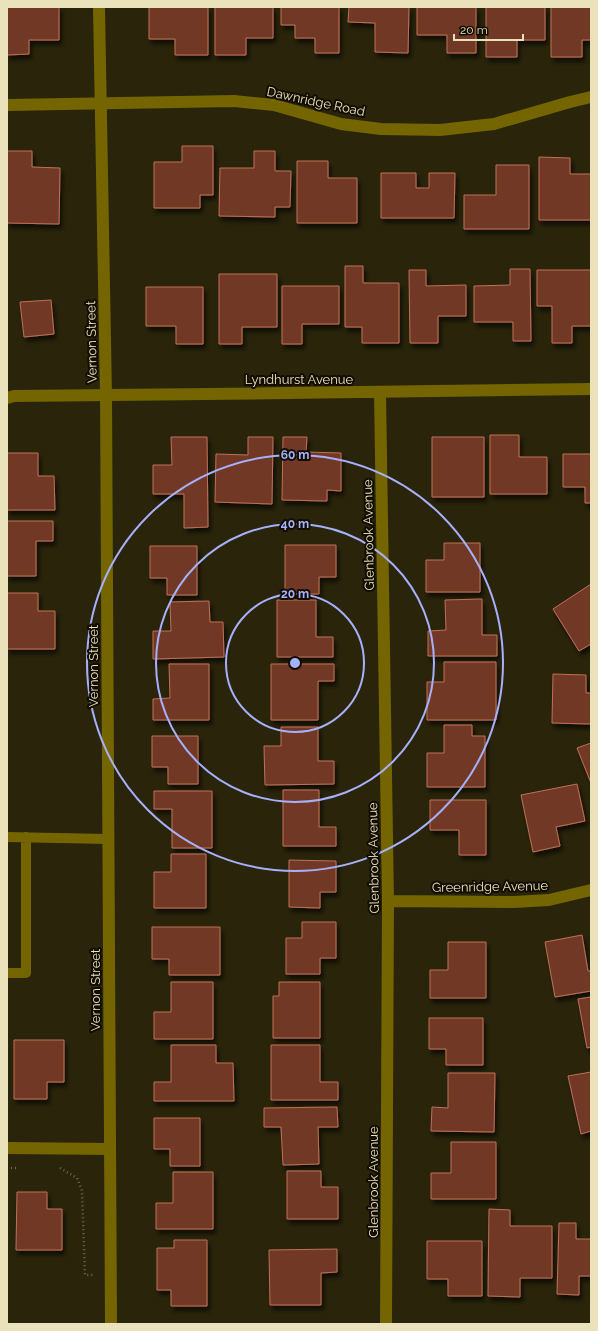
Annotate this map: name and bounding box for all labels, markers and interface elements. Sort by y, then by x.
scale bar [454,16,523,42]
text: 20 m [460,23,488,37]
street label: Dawnridge Road [265,84,366,119]
street label: Vernon Street [83,300,100,383]
street label: Lyndhurst Avenue [245,372,354,387]
text: 60 m [281,448,309,462]
street label: Glenbrook Avenue [360,479,377,591]
text: 40 m [281,517,309,531]
text: 20 m [281,587,309,601]
street label: Vernon Street [86,624,101,707]
centre of rings [288,656,302,670]
street label: Glenbrook Avenue [365,802,382,914]
street label: Greenridge Avenue [432,878,549,895]
street label: Vernon Street [88,948,103,1031]
street label: Glenbrook Avenue [366,1126,381,1238]

